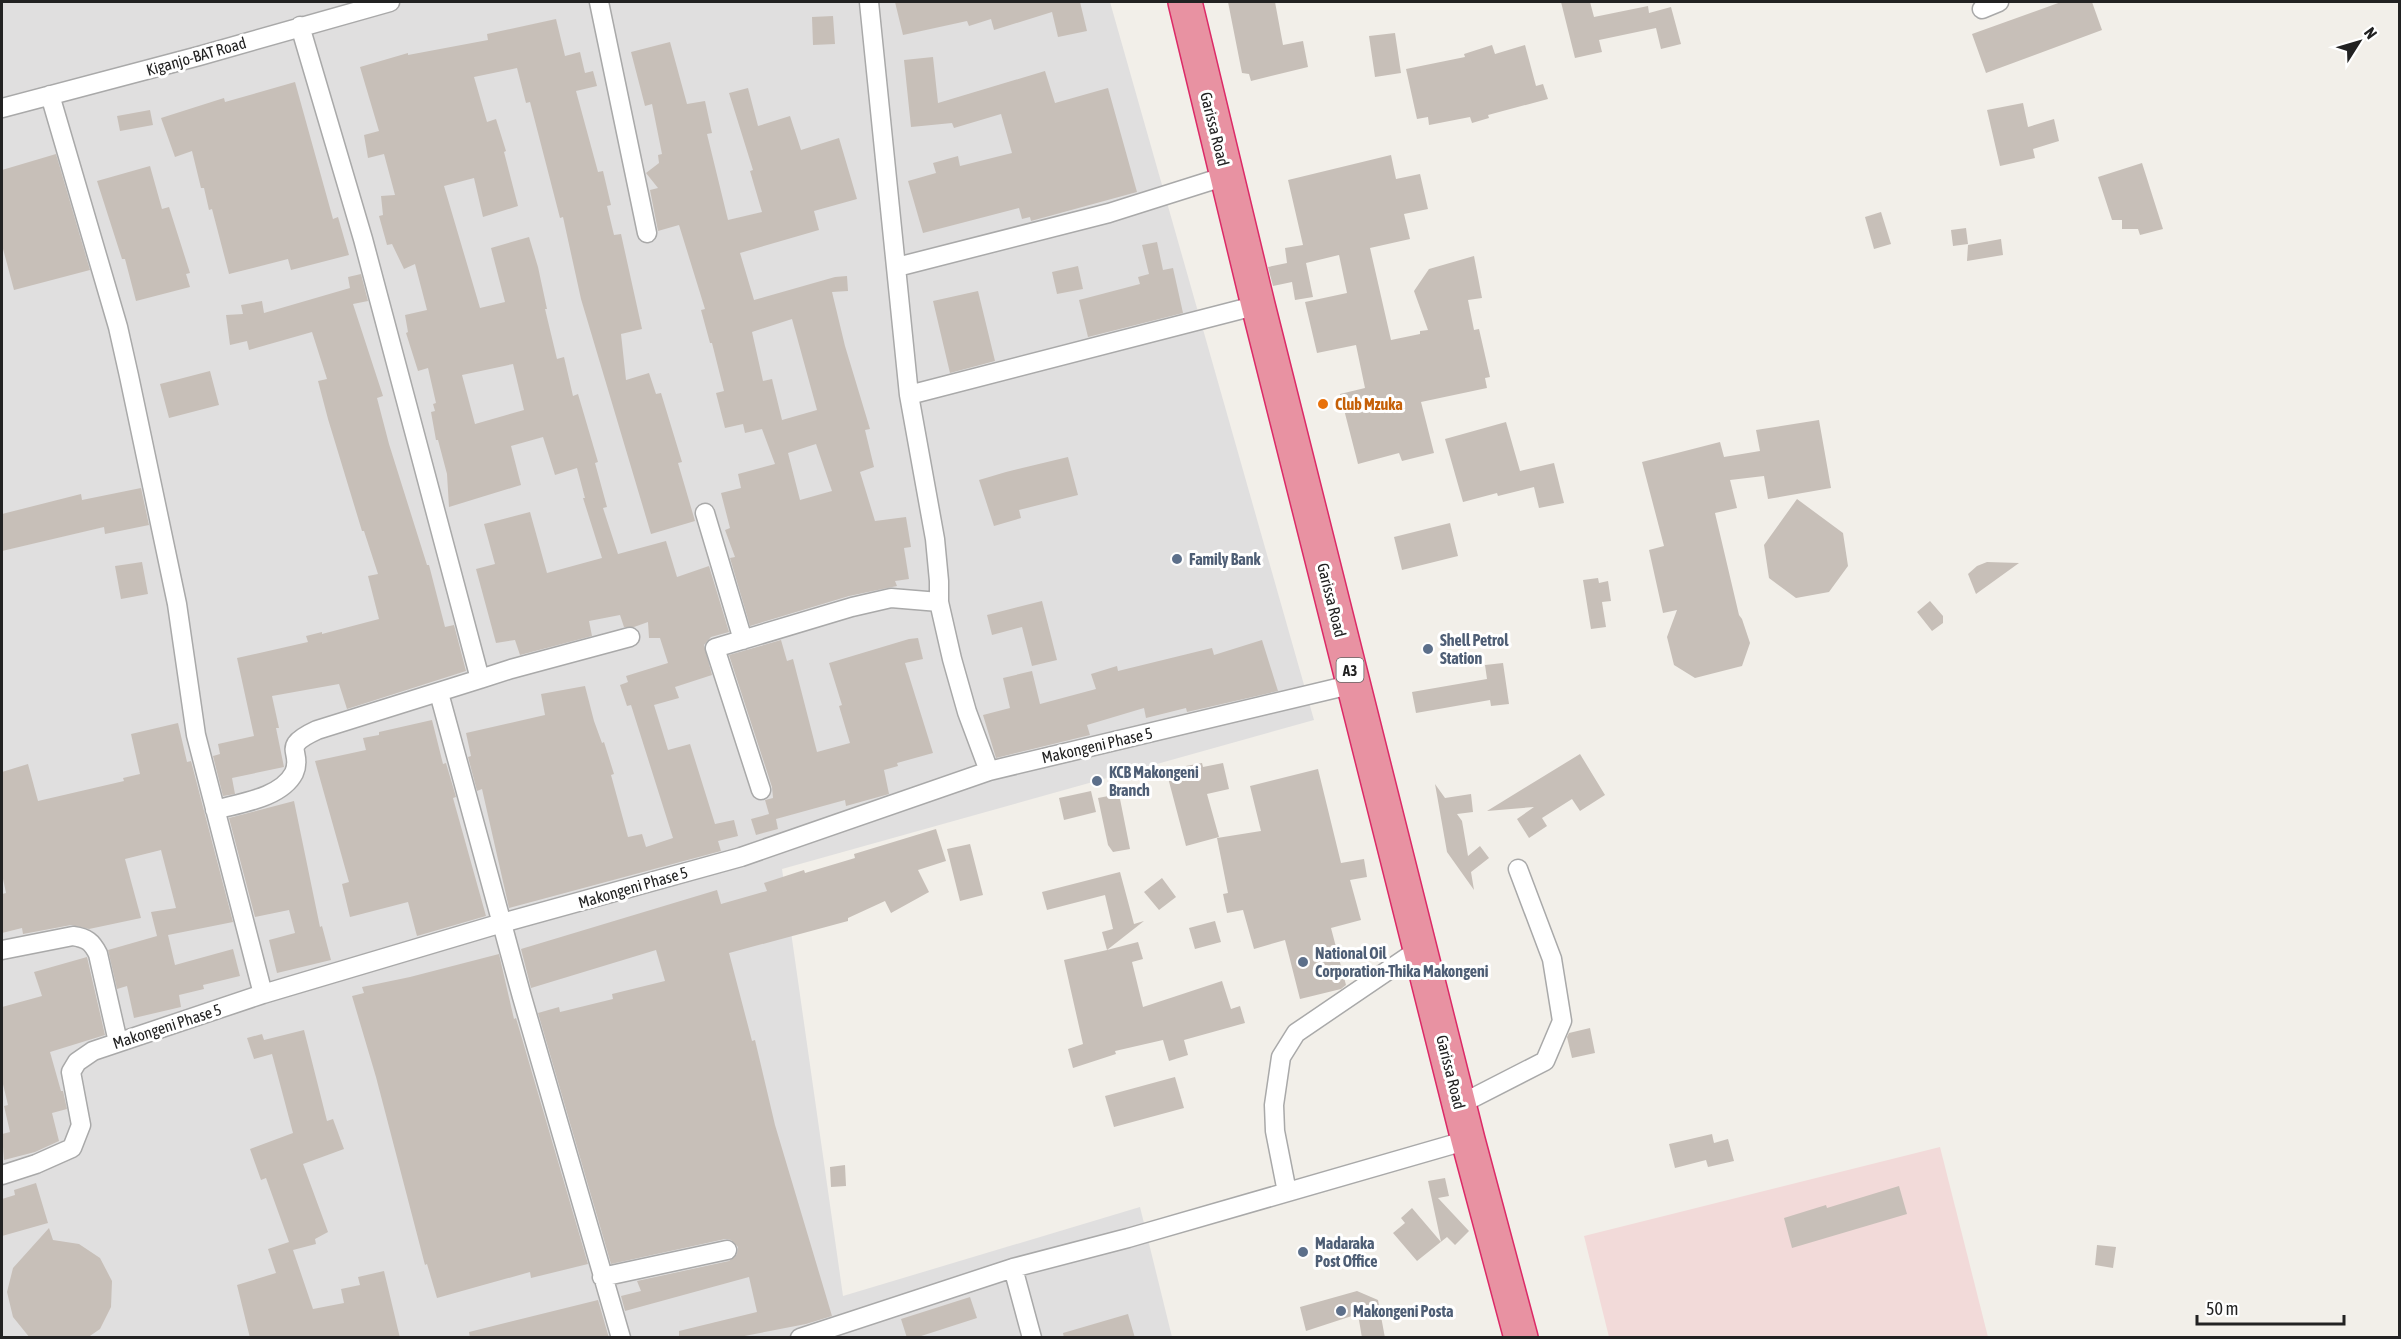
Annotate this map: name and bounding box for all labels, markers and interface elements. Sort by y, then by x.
north arrow [2329,12,2389,72]
text: N [2361,24,2381,42]
street label: Kiganjo-BAT Road [144,33,248,80]
street label: Garissa Road [1197,90,1233,168]
place label: Club Mzuka [1335,395,1403,413]
marker: Club Mzuka [1316,397,1330,411]
place label: Family Bank [1189,550,1261,568]
marker: Family Bank [1170,552,1184,566]
street label: Garissa Road [1314,561,1350,639]
place label: Shell Petrol Station [1440,631,1509,667]
marker: Shell Petrol Station [1421,642,1435,656]
road number: A3 [1336,658,1364,682]
street label: Makongeni Phase 5 [1040,723,1154,767]
place label: KCB Makongeni Branch [1109,763,1199,799]
marker: KCB Makongeni Branch [1090,774,1104,788]
street label: Makongeni Phase 5 [576,863,690,912]
place label: National Oil Corporation-Thika Makongeni [1315,944,1489,980]
marker: National Oil Corporation-Thika Makongeni [1296,955,1310,969]
street label: Makongeni Phase 5 [110,1000,224,1053]
street label: Garissa Road [1433,1033,1469,1111]
place label: Madaraka Post Office [1315,1234,1378,1270]
marker: Madaraka Post Office [1296,1245,1310,1259]
scale bar [2197,1288,2344,1326]
text: 50 m [2206,1298,2238,1319]
place label: Makongeni Posta [1353,1302,1454,1320]
marker: Makongeni Posta [1334,1304,1348,1318]

